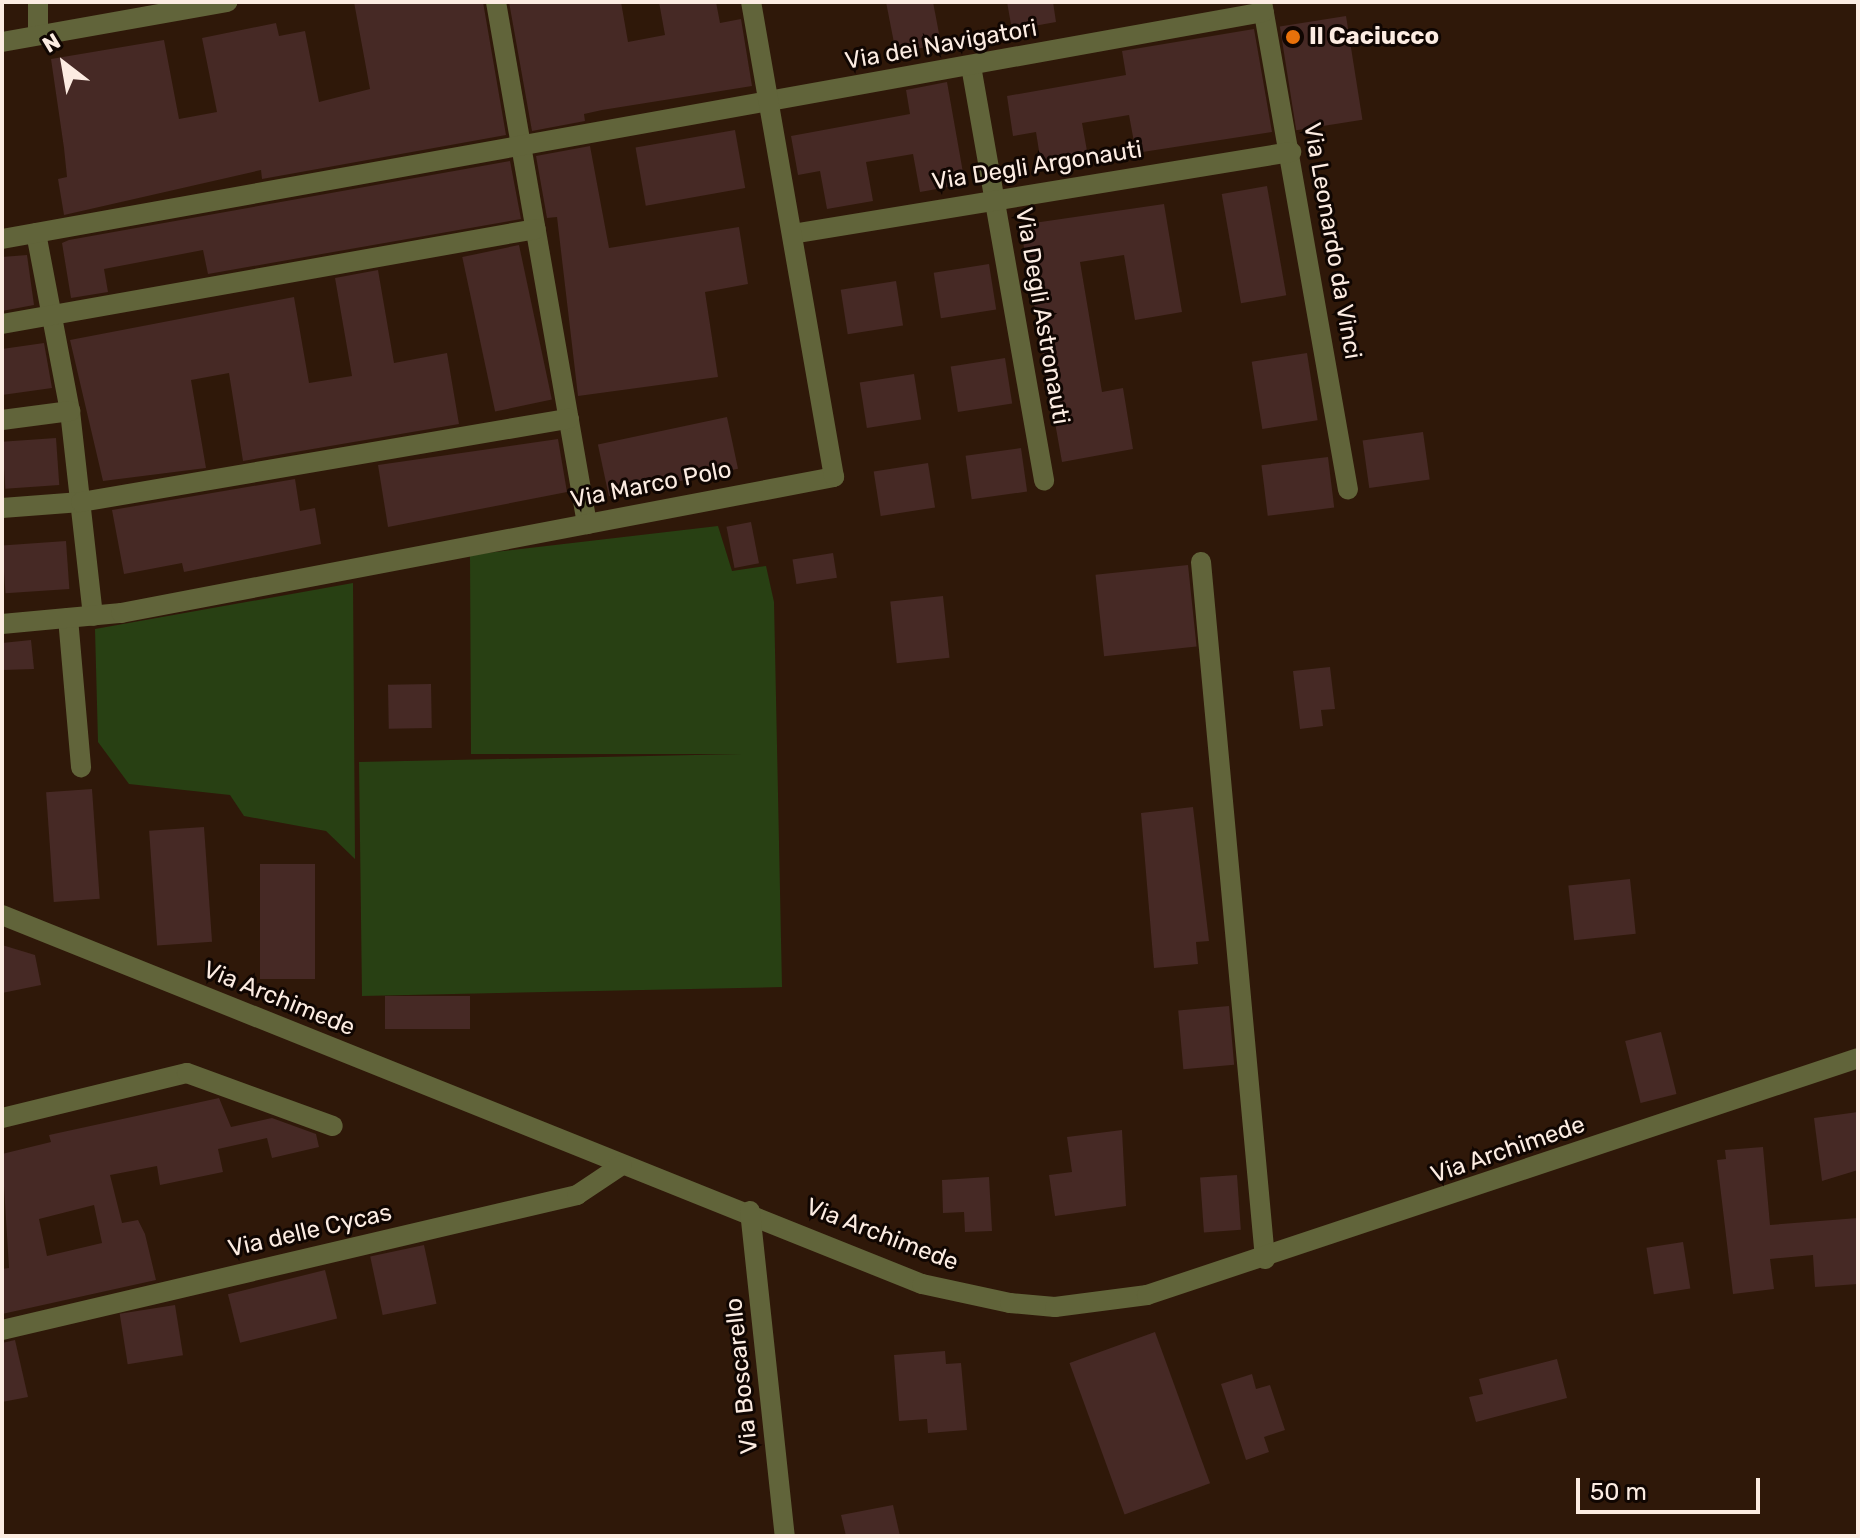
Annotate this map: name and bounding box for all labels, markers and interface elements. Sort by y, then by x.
street label: Via dei Navigatori [843,14,1039,76]
place label: Il Caciucco [1309,23,1439,51]
north arrow [24,24,104,104]
text: N [38,27,65,59]
marker: Il Caciucco [1284,28,1302,46]
street label: Via Leonardo da Vinci [1297,120,1367,362]
street label: Via Degli Argonauti [930,135,1144,197]
street label: Via Degli Astronauti [1009,205,1075,427]
street label: Via Marco Polo [568,455,734,515]
street label: Via Archimede [199,955,359,1043]
street label: Via Archimede [1427,1110,1589,1190]
street label: Via Archimede [801,1193,963,1277]
street label: Via delle Cycas [225,1198,395,1264]
street label: Via Boscarello [719,1296,765,1456]
scale bar [1580,1462,1764,1512]
text: 50 m [1590,1478,1647,1506]

